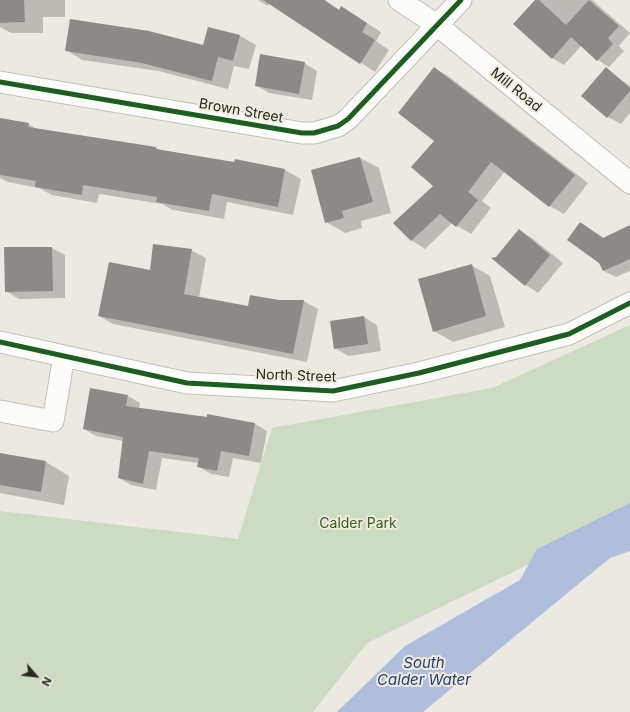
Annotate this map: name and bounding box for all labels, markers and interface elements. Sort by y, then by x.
street label: Mill Road [487,64,545,116]
street label: Brown Street [197,95,285,127]
street label: North Street [255,366,337,386]
park label: Calder Park [319,516,397,532]
water label: South Calder Water [377,654,471,689]
north arrow [16,656,56,696]
text: N [38,675,55,689]

